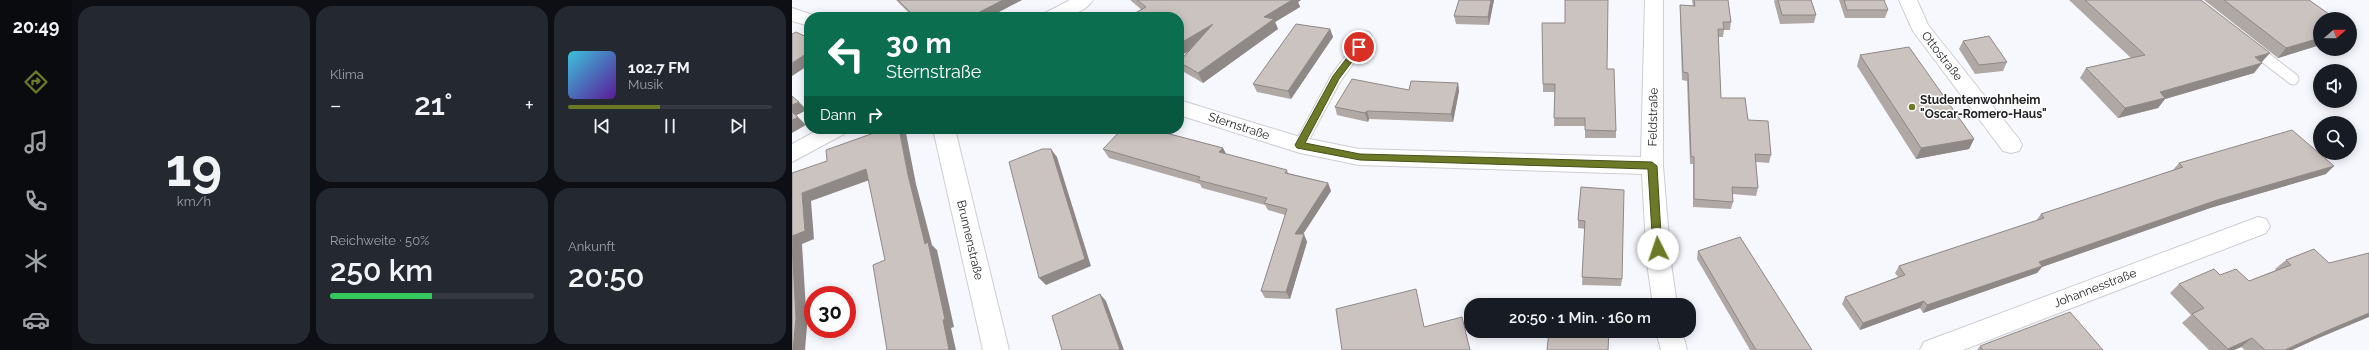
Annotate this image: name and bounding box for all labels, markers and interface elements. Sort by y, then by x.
north arrow [2313,12,2357,56]
map controls [2313,12,2357,160]
text: 20:49 [13,16,59,37]
text: 30 m [886,27,952,60]
icon: left [820,28,872,80]
street label: Ottostraße [1919,29,1965,83]
pin [1342,30,1376,64]
icon: arrive [1348,36,1370,58]
text: 102.7 FM [628,59,690,77]
text: Sternstraße [886,61,981,82]
button: sound [2313,64,2357,108]
text: Klima [330,67,364,82]
icon: directions [22,68,50,96]
text: Musik [628,77,663,92]
text: 21° [414,87,453,122]
street label: Feldstraße [1645,88,1661,146]
text: − [330,92,342,118]
text: + [525,92,534,118]
place label: Studentenwohnheim "Oscar-Romero-Haus" [1920,93,2047,121]
marker: Studentenwohnheim "Oscar-Romero-Haus" [1907,102,1917,112]
icon: right [864,104,886,126]
text: Dann [820,106,856,124]
street label: Sternstraße [1207,110,1271,142]
icon: previous [591,115,613,137]
icon: pause [659,115,681,137]
icon: next [727,115,749,137]
button: search [2313,116,2357,160]
icon: music [22,128,50,156]
text: 19 [166,137,222,198]
icon: phone [22,187,50,215]
text: km/h [177,194,211,209]
street label: Brunnenstraße [954,199,986,281]
position arrow [1637,228,1679,270]
text: Reichweite · 50% [330,233,429,248]
text: Ankunft [568,239,615,254]
icon: climate [22,247,50,275]
text: 250 km [330,253,433,288]
text: 20:50 [568,259,645,294]
street label: Johannesstraße [2052,266,2138,310]
speed limit sign: 30 [804,286,856,338]
icon: car [22,306,50,334]
text: 20:50 · 1 Min. · 160 m [1509,309,1651,327]

